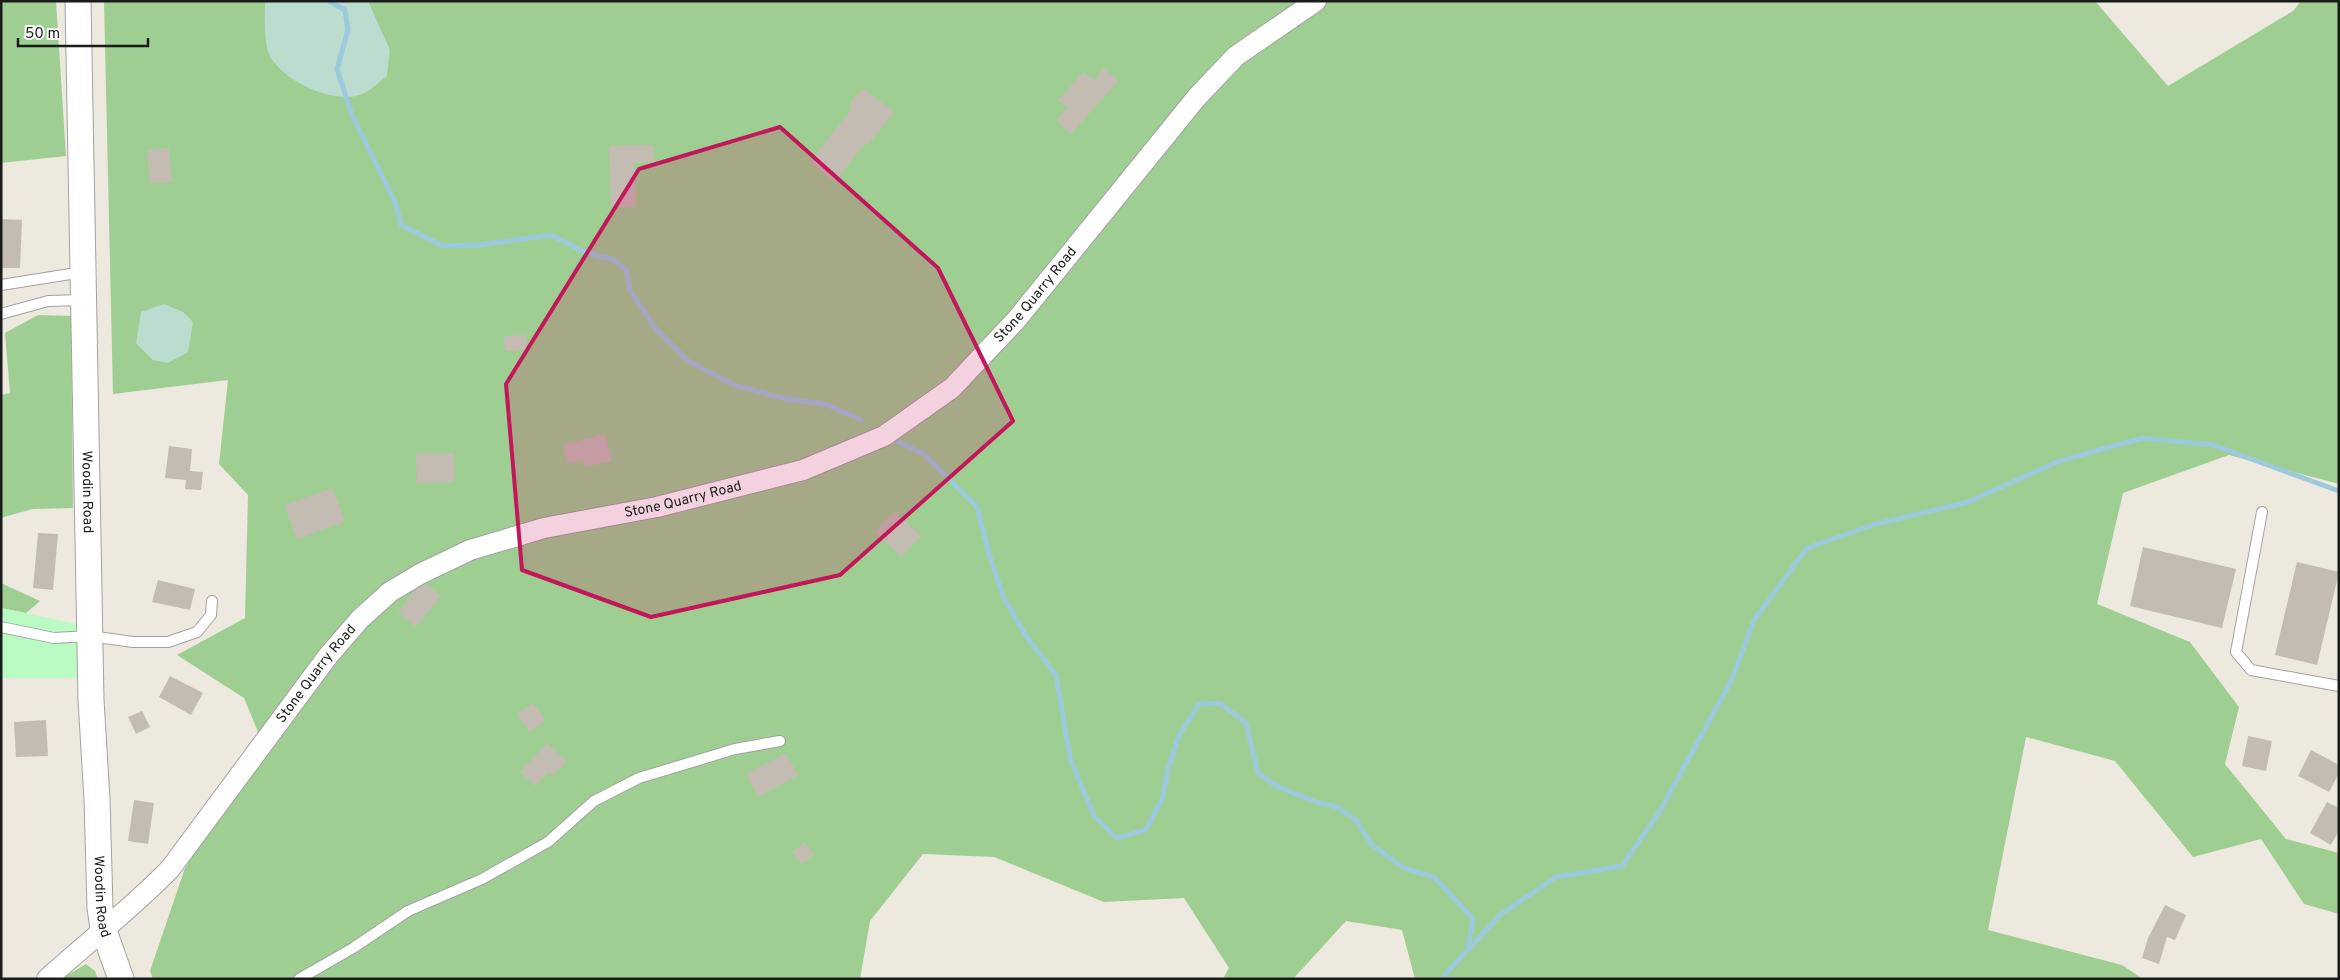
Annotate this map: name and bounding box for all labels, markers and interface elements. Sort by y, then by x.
scale bar [18,15,148,47]
text: 50 m [25,25,60,44]
street label: Stone Quarry Road [991,243,1081,346]
street label: Woodin Road [78,450,96,533]
street label: Stone Quarry Road [623,477,743,521]
street label: Stone Quarry Road [273,621,360,726]
street label: Woodin Road [90,855,114,940]

